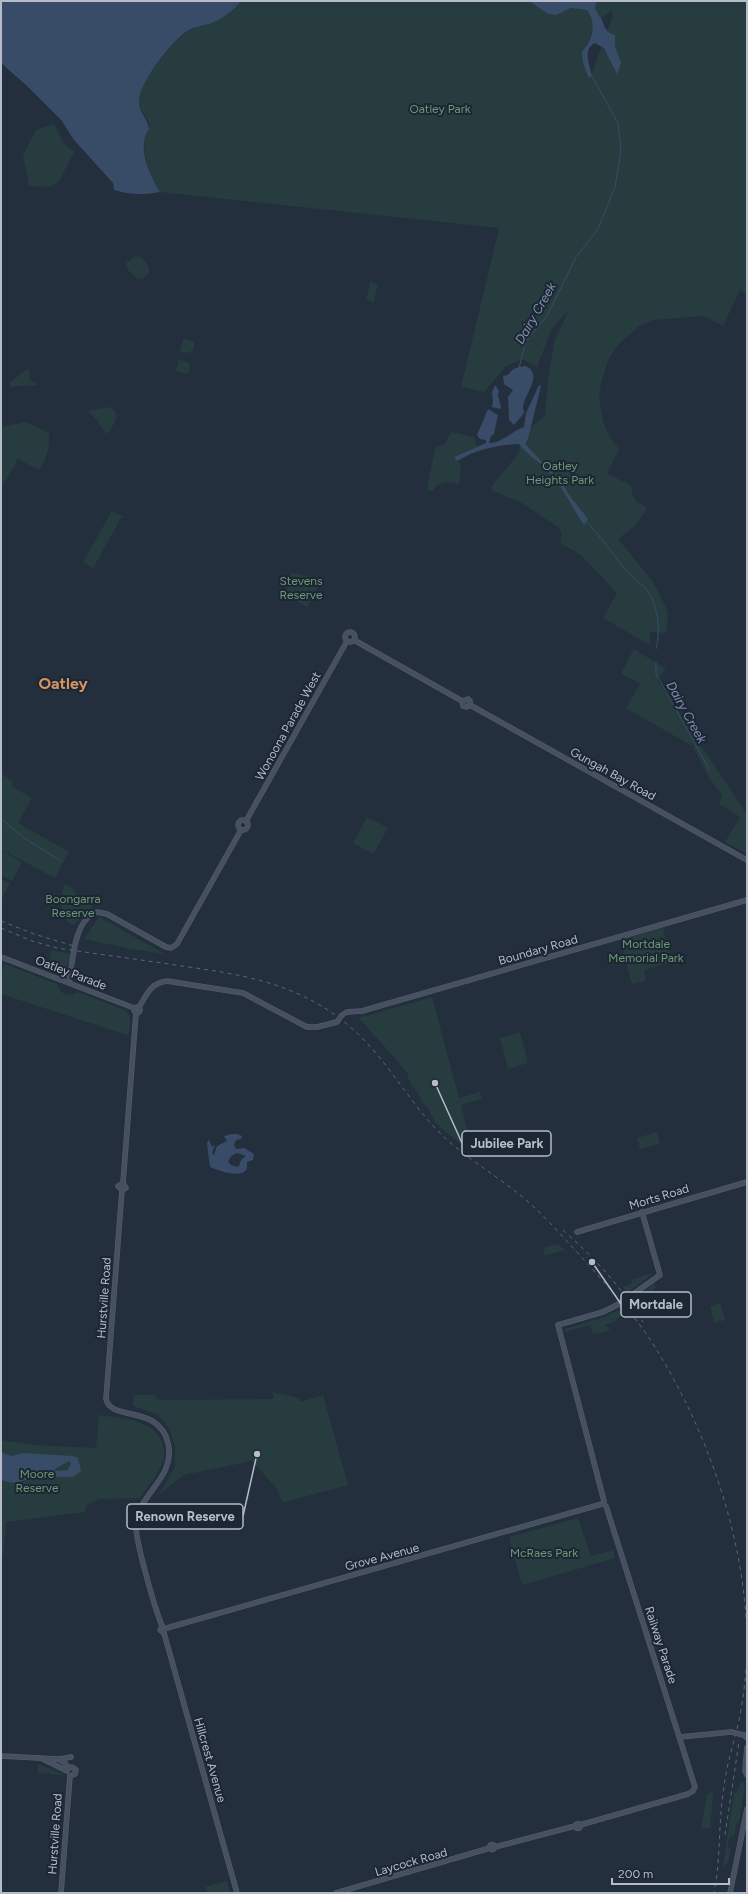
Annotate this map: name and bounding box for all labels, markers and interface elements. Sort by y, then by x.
park label: Oatley Park [409,102,471,116]
water label: Dairy Creek [512,279,559,347]
park label: Oatley Heights Park [526,459,594,487]
park label: Stevens Reserve [279,574,323,602]
street label: Wonoona Parade West [252,669,324,783]
district label: Oatley [38,674,88,693]
water label: Dairy Creek [663,679,710,746]
street label: Gungah Bay Road [568,745,658,803]
park label: Boongarra Reserve [45,892,101,920]
street label: Boundary Road [497,932,579,968]
park label: Mortdale Memorial Park [608,937,684,965]
street label: Oatley Parade [33,953,109,993]
callout: Jubilee Park [462,1131,551,1156]
text: Jubilee Park [471,1136,543,1151]
street label: Morts Road [627,1181,691,1213]
street label: Hurstville Road [94,1257,114,1339]
callout: Mortdale [621,1292,691,1317]
text: Mortdale [629,1297,683,1312]
park label: Moore Reserve [16,1467,59,1495]
callout: Renown Reserve [127,1504,243,1529]
text: Renown Reserve [135,1509,235,1524]
street label: Grove Avenue [343,1540,421,1574]
park label: McRaes Park [510,1546,578,1560]
street label: Railway Parade [642,1605,680,1686]
street label: Hillcrest Avenue [191,1716,229,1805]
street label: Hurstville Road [45,1793,65,1875]
street label: Laycock Road [373,1845,449,1879]
scale bar [612,1860,729,1886]
text: 200 m [618,1867,653,1881]

